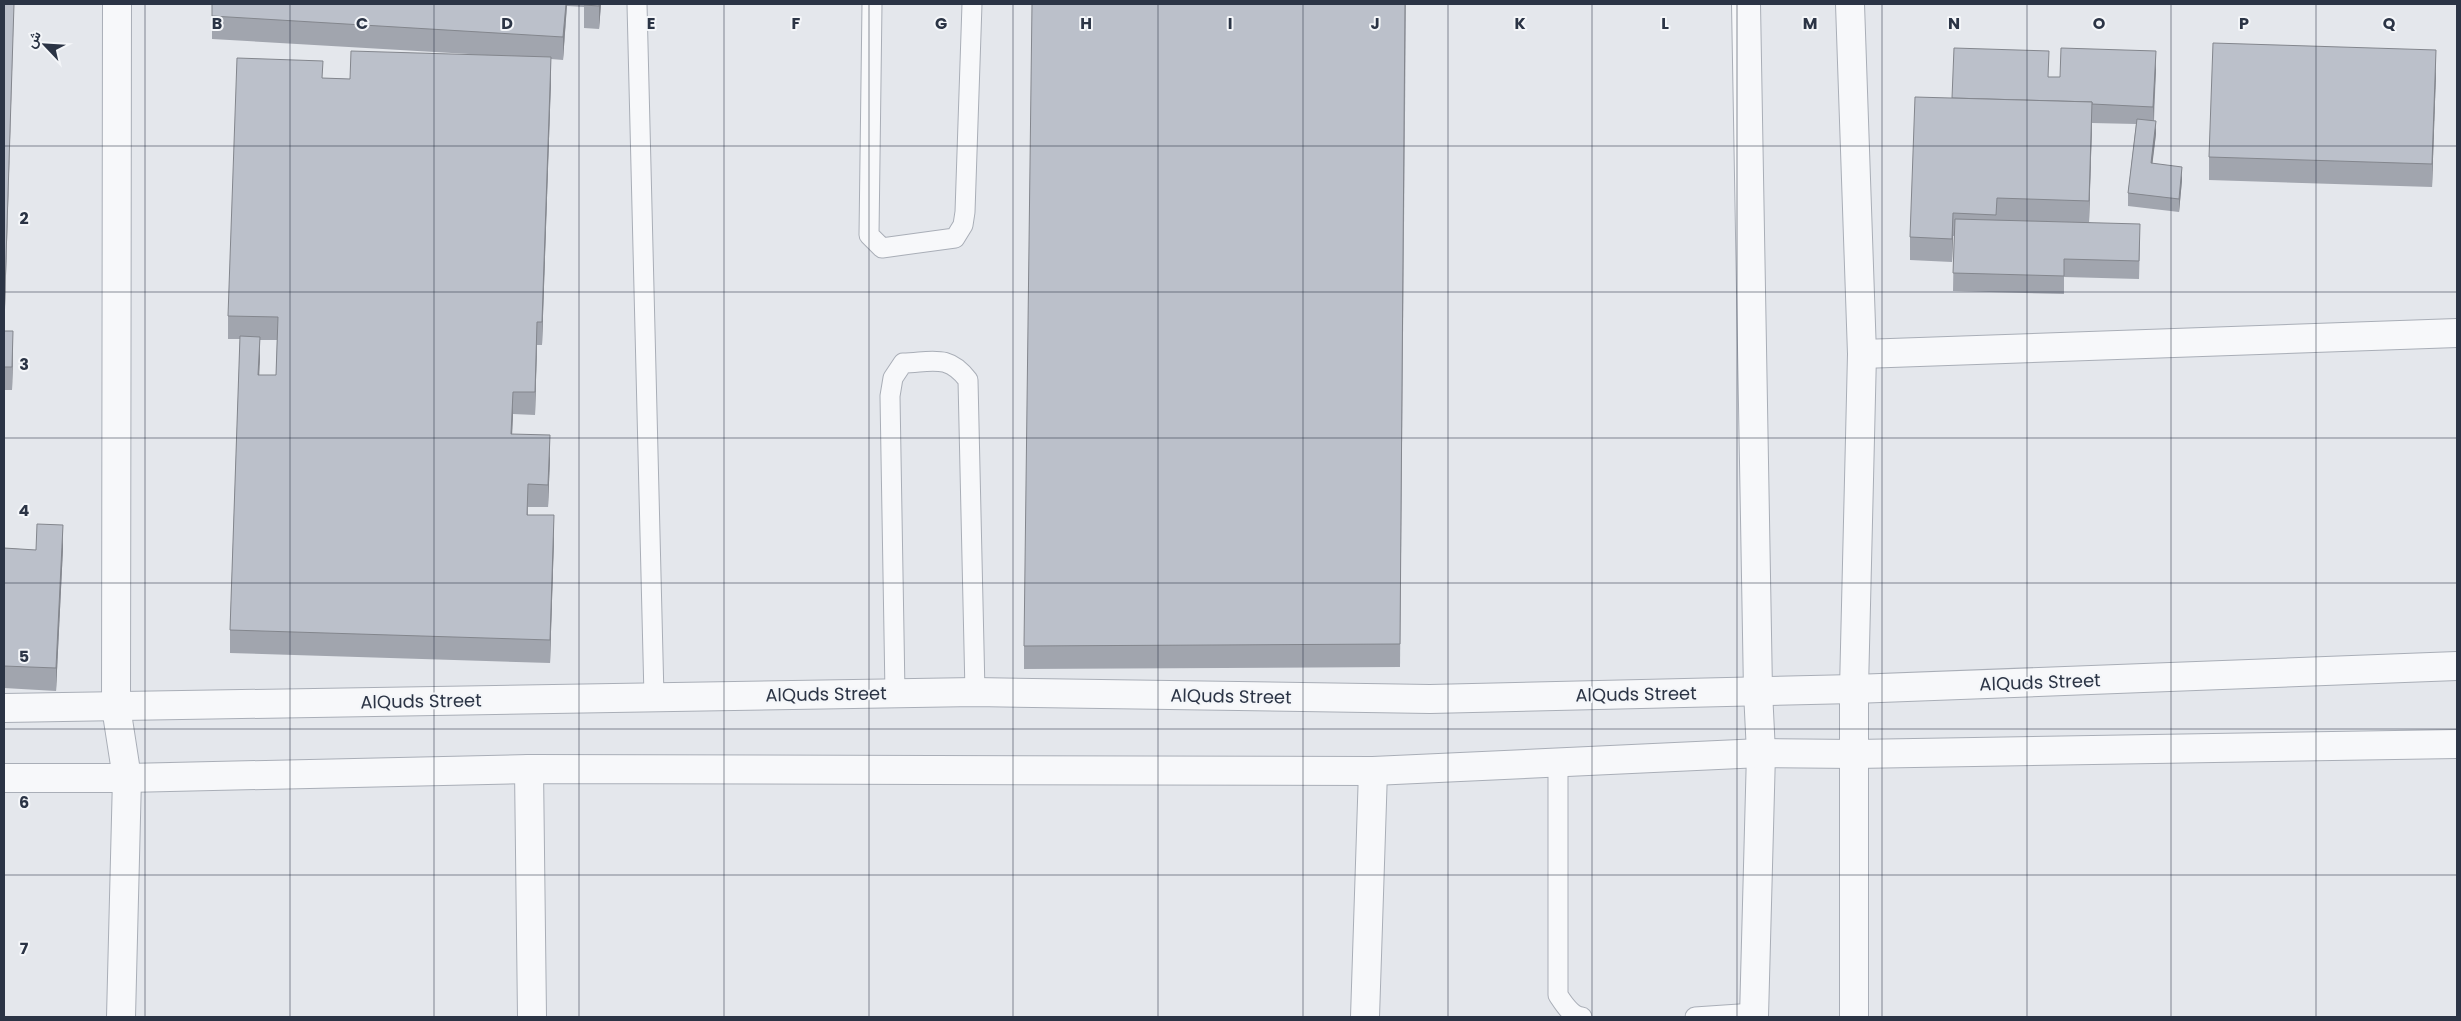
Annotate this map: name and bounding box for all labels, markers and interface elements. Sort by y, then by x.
text: B [212,12,222,35]
text: C [356,12,368,35]
text: D [501,12,513,35]
text: E [647,12,655,35]
text: F [792,12,801,35]
text: G [935,12,947,35]
text: H [1080,12,1092,35]
text: I [1228,12,1232,35]
text: J [1370,12,1380,35]
text: K [1514,12,1526,35]
text: L [1661,12,1669,35]
text: M [1803,12,1817,35]
text: N [1948,12,1960,35]
text: O [2093,12,2106,35]
text: P [2239,12,2249,35]
text: Q [2383,12,2396,35]
north arrow [20,20,70,70]
text: ش [21,27,46,51]
text: 2 [19,207,29,230]
text: 3 [19,353,29,376]
text: 4 [19,499,30,522]
text: 5 [19,645,29,668]
street label: AlQuds Street [1979,667,2101,697]
street label: AlQuds Street [765,680,887,708]
street label: AlQuds Street [1575,680,1697,708]
street label: AlQuds Street [1170,682,1292,710]
street label: AlQuds Street [360,687,482,715]
text: 6 [19,791,29,814]
text: 7 [20,937,29,960]

